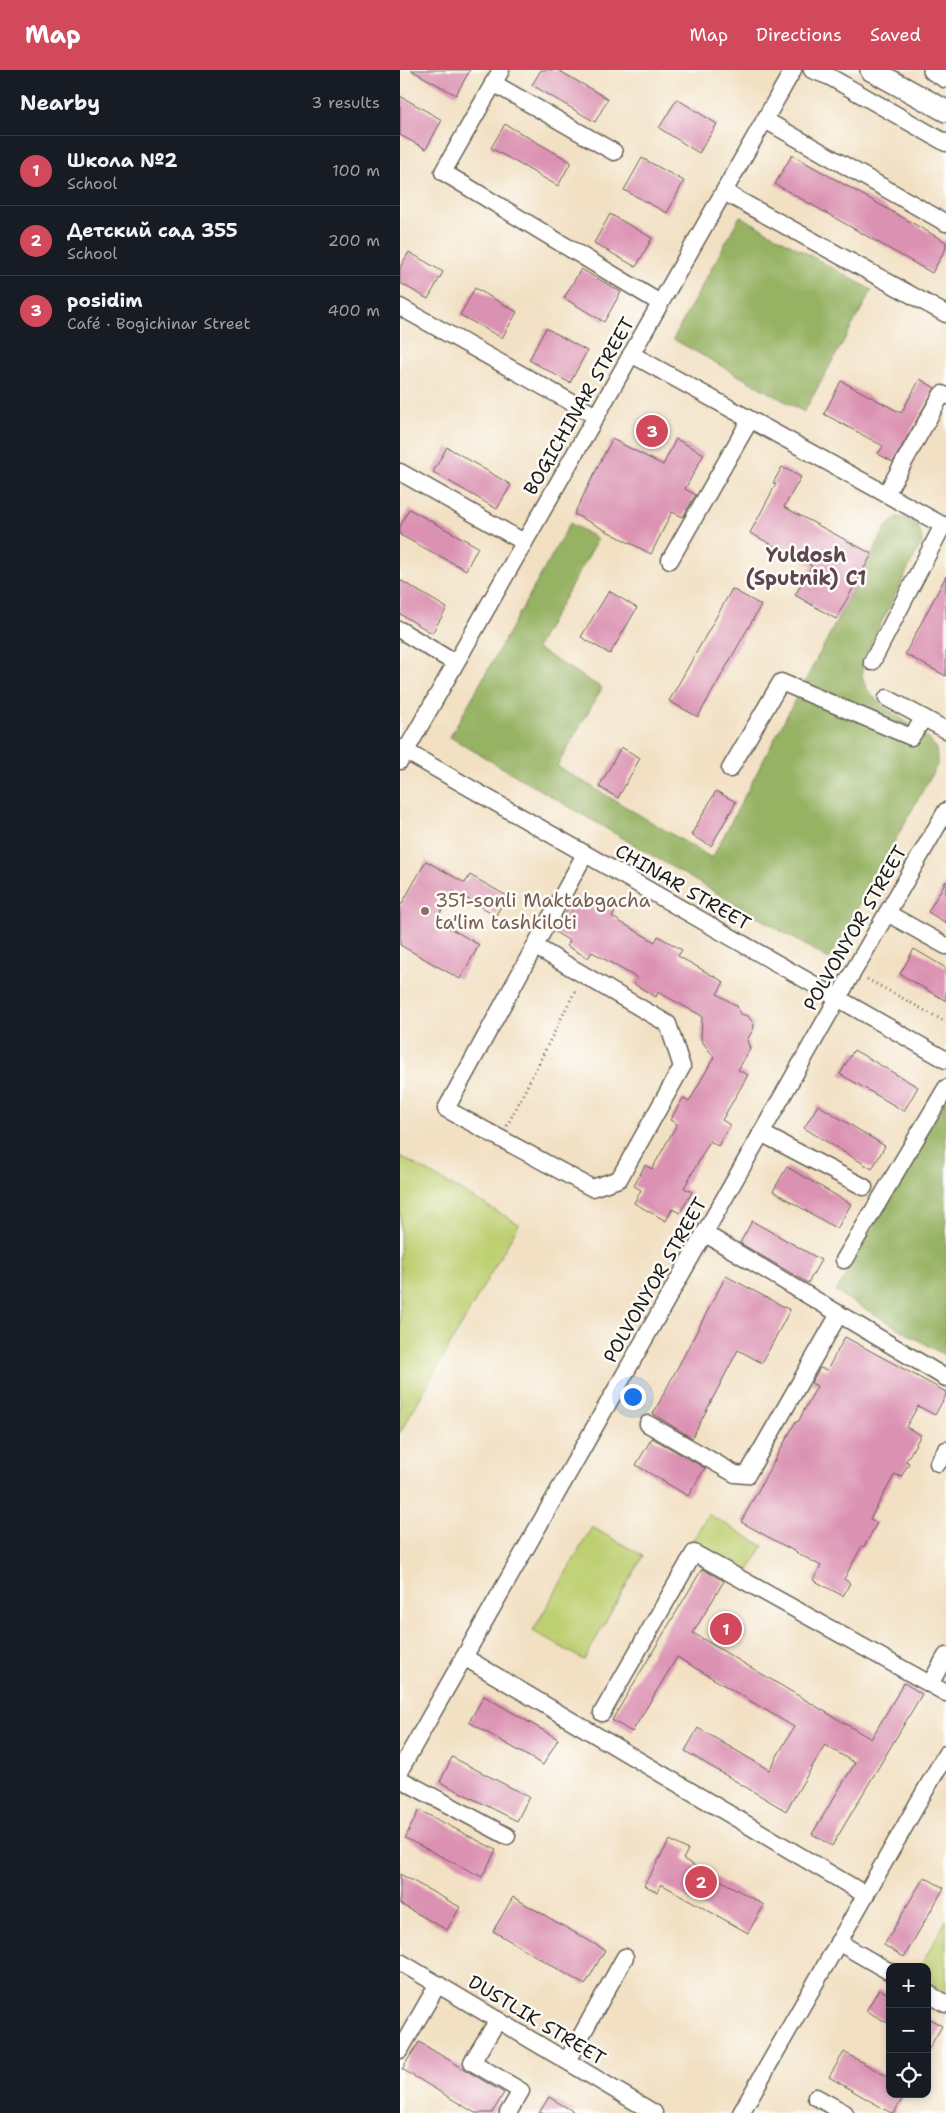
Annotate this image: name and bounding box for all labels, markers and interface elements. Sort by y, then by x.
text: Map [25,19,81,51]
text: Map [690,23,728,47]
text: Directions [756,23,842,47]
text: Saved [870,23,921,47]
text: Nearby [20,89,100,117]
text: 3 results [311,92,380,113]
text: Школа №2 [67,148,178,173]
text: 1 [32,160,40,181]
text: 100 m [332,160,380,181]
text: School [67,173,117,194]
text: Детский сад 355 [67,218,238,243]
text: 2 [30,230,42,251]
text: 200 m [328,230,380,251]
text: School [67,243,117,264]
text: posidim [67,288,143,313]
text: 3 [30,300,42,321]
text: 400 m [327,300,380,321]
street label: BOGICHINAR STREET [518,312,640,499]
text: Café · Bogichinar Street [67,313,250,334]
pin: 3 [636,412,668,450]
district label: Yuldosh (Sputnik) C1 [746,542,866,591]
street label: CHINAR STREET [611,838,756,936]
street label: POLVONYOR STREET [797,841,913,1015]
place label: 351-sonli Maktabgacha ta'lim tashkiloti [435,888,651,935]
marker: 351-sonli Maktabgacha ta'lim tashkiloti [419,905,431,917]
street label: POLVONYOR STREET [597,1193,713,1367]
your location [620,1384,646,1410]
pin: 1 [710,1610,742,1648]
pin: 2 [685,1863,717,1901]
map controls [886,1963,931,2098]
button: + [886,1963,931,2008]
street label: DUSTLIK STREET [464,1969,611,2071]
button: − [886,2008,931,2053]
button: locate [886,2053,931,2098]

